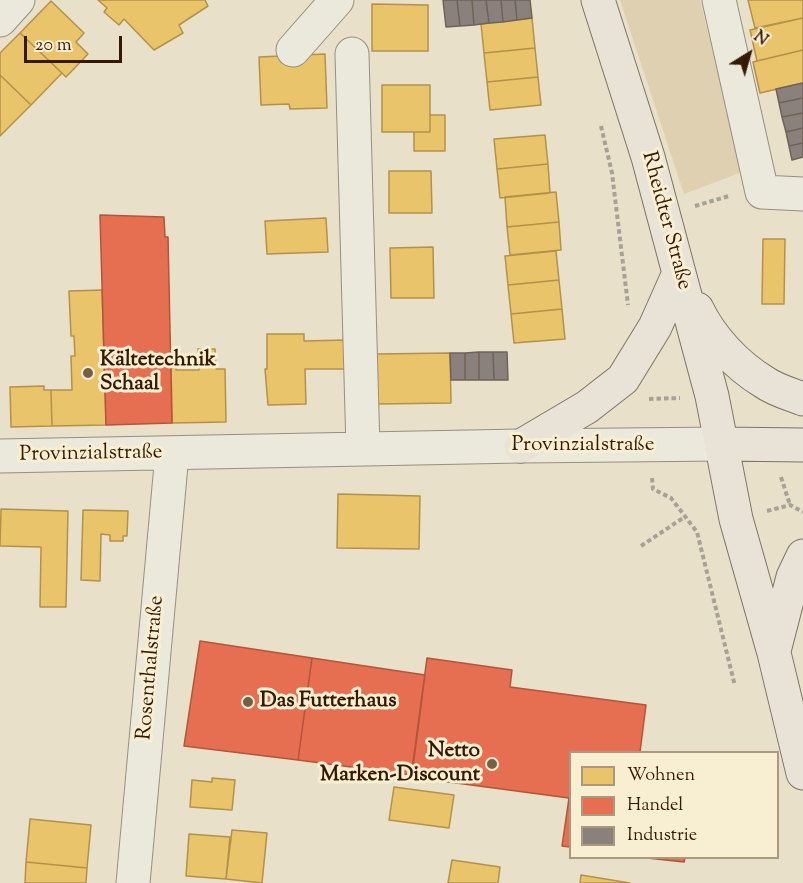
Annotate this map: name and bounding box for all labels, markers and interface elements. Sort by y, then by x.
scale bar [27,24,124,62]
north arrow [719,24,779,84]
text: N [748,26,772,52]
text: 20 m [35,33,72,59]
street label: Rheidter Straße [634,149,696,293]
place label: Kältetechnik Schaal [100,348,216,398]
marker: Kältetechnik Schaal [81,366,95,380]
street label: Provinzialstraße [512,433,654,459]
street label: Provinzialstraße [19,441,163,469]
street label: Rosenthalstraße [133,595,171,741]
place label: Das Futterhaus [260,689,396,715]
marker: Das Futterhaus [241,695,255,709]
place label: Netto Marken-Discount [320,739,480,789]
legend [569,751,779,859]
marker: Netto Marken-Discount [485,757,499,771]
text: Wohnen [627,763,695,789]
text: Handel [627,793,683,819]
text: Industrie [627,823,697,849]

